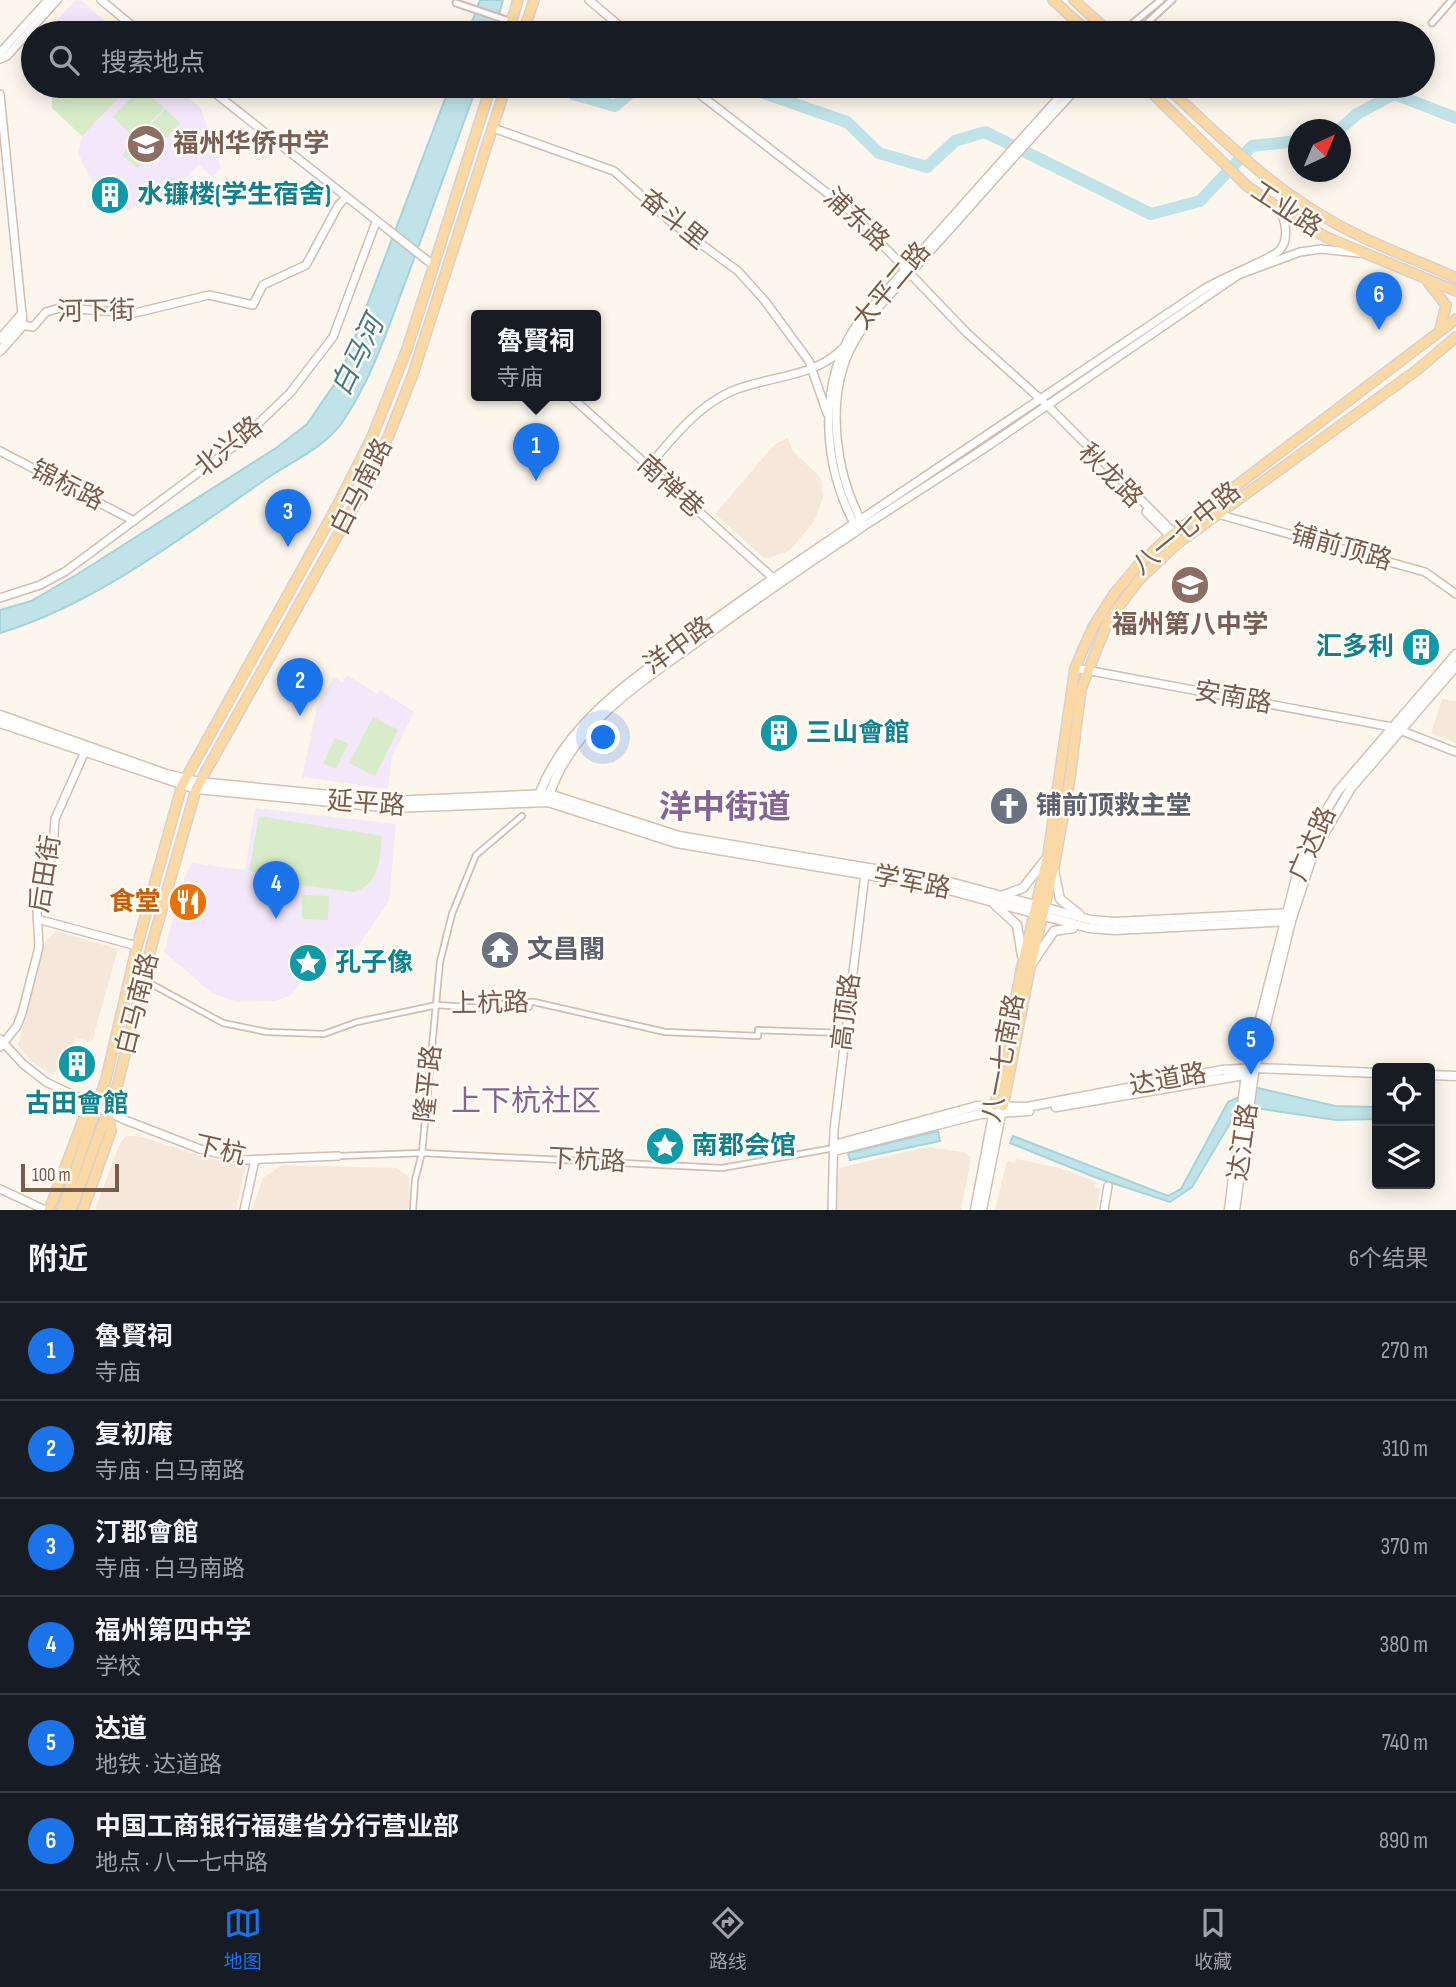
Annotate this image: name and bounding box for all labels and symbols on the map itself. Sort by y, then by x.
north arrow [1288,119,1351,182]
school or university icon: 福州华侨中学 [125,123,167,165]
place label: 福州华侨中学 [173,129,329,160]
building icon: 水镰楼(学生宿舍) [89,174,131,216]
street label: 工业路 [1245,176,1327,244]
place label: 水镰楼(学生宿舍) [137,180,331,211]
street label: 浦东路 [817,182,895,258]
street label: 奋斗里 [633,183,713,257]
street label: 太平二路 [847,236,937,336]
pin: 6 [1356,272,1402,330]
street label: 河下街 [57,296,135,328]
water label: 白马河 [325,307,393,401]
street label: 北兴路 [189,410,269,484]
pin: 1 [513,423,559,481]
street label: 白马南路 [325,434,399,540]
street label: 秋龙路 [1071,437,1149,515]
street label: 南禅巷 [631,449,709,525]
street label: 锦标路 [25,454,109,518]
street label: 八一七中路 [1127,476,1247,582]
pin: 3 [265,489,311,547]
street label: 铺前顶路 [1287,519,1395,577]
school or university icon: 福州第八中学 [1169,564,1211,606]
place label: 福州第八中学 [1112,610,1268,641]
street label: 洋中路 [638,611,720,681]
building icon: 汇多利 [1400,626,1442,668]
place label: 汇多利 [1316,632,1394,663]
pin: 2 [277,658,323,716]
street label: 安南路 [1192,676,1274,720]
building icon: 三山會館 [758,712,800,754]
place label: 三山會館 [806,718,910,749]
your location [586,720,620,754]
church icon: 铺前顶救主堂 [988,785,1030,827]
street label: 延平路 [326,786,406,822]
district label: 洋中街道 [659,788,791,828]
place label: 铺前顶救主堂 [1036,791,1192,822]
street label: 广达路 [1283,802,1343,886]
street label: 后田街 [25,833,67,915]
street label: 学军路 [871,860,953,906]
pin: 4 [253,861,299,919]
restaurant icon: 食堂 [167,881,209,923]
place label: 食堂 [109,887,161,918]
temple icon: 文昌閣 [479,929,521,971]
place label: 文昌閣 [527,935,605,966]
place icon: 孔子像 [287,942,329,984]
place label: 孔子像 [335,948,413,979]
street label: 白马南路 [110,950,166,1058]
street label: 高顶路 [827,971,867,1053]
street label: 上杭路 [451,988,529,1020]
street label: 八一七南路 [976,991,1032,1125]
pin: 5 [1228,1017,1274,1075]
building icon: 古田會館 [56,1043,98,1085]
street label: 隆平路 [410,1044,448,1124]
street label: 达道路 [1127,1058,1209,1102]
district label: 上下杭社区 [451,1084,601,1120]
place label: 古田會館 [25,1089,129,1120]
street label: 达江路 [1223,1101,1265,1183]
place icon: 南郡会馆 [644,1125,686,1167]
street label: 下杭 [191,1130,249,1172]
place label: 南郡会馆 [692,1131,796,1162]
street label: 下杭路 [547,1143,627,1179]
scale bar [21,1161,119,1193]

